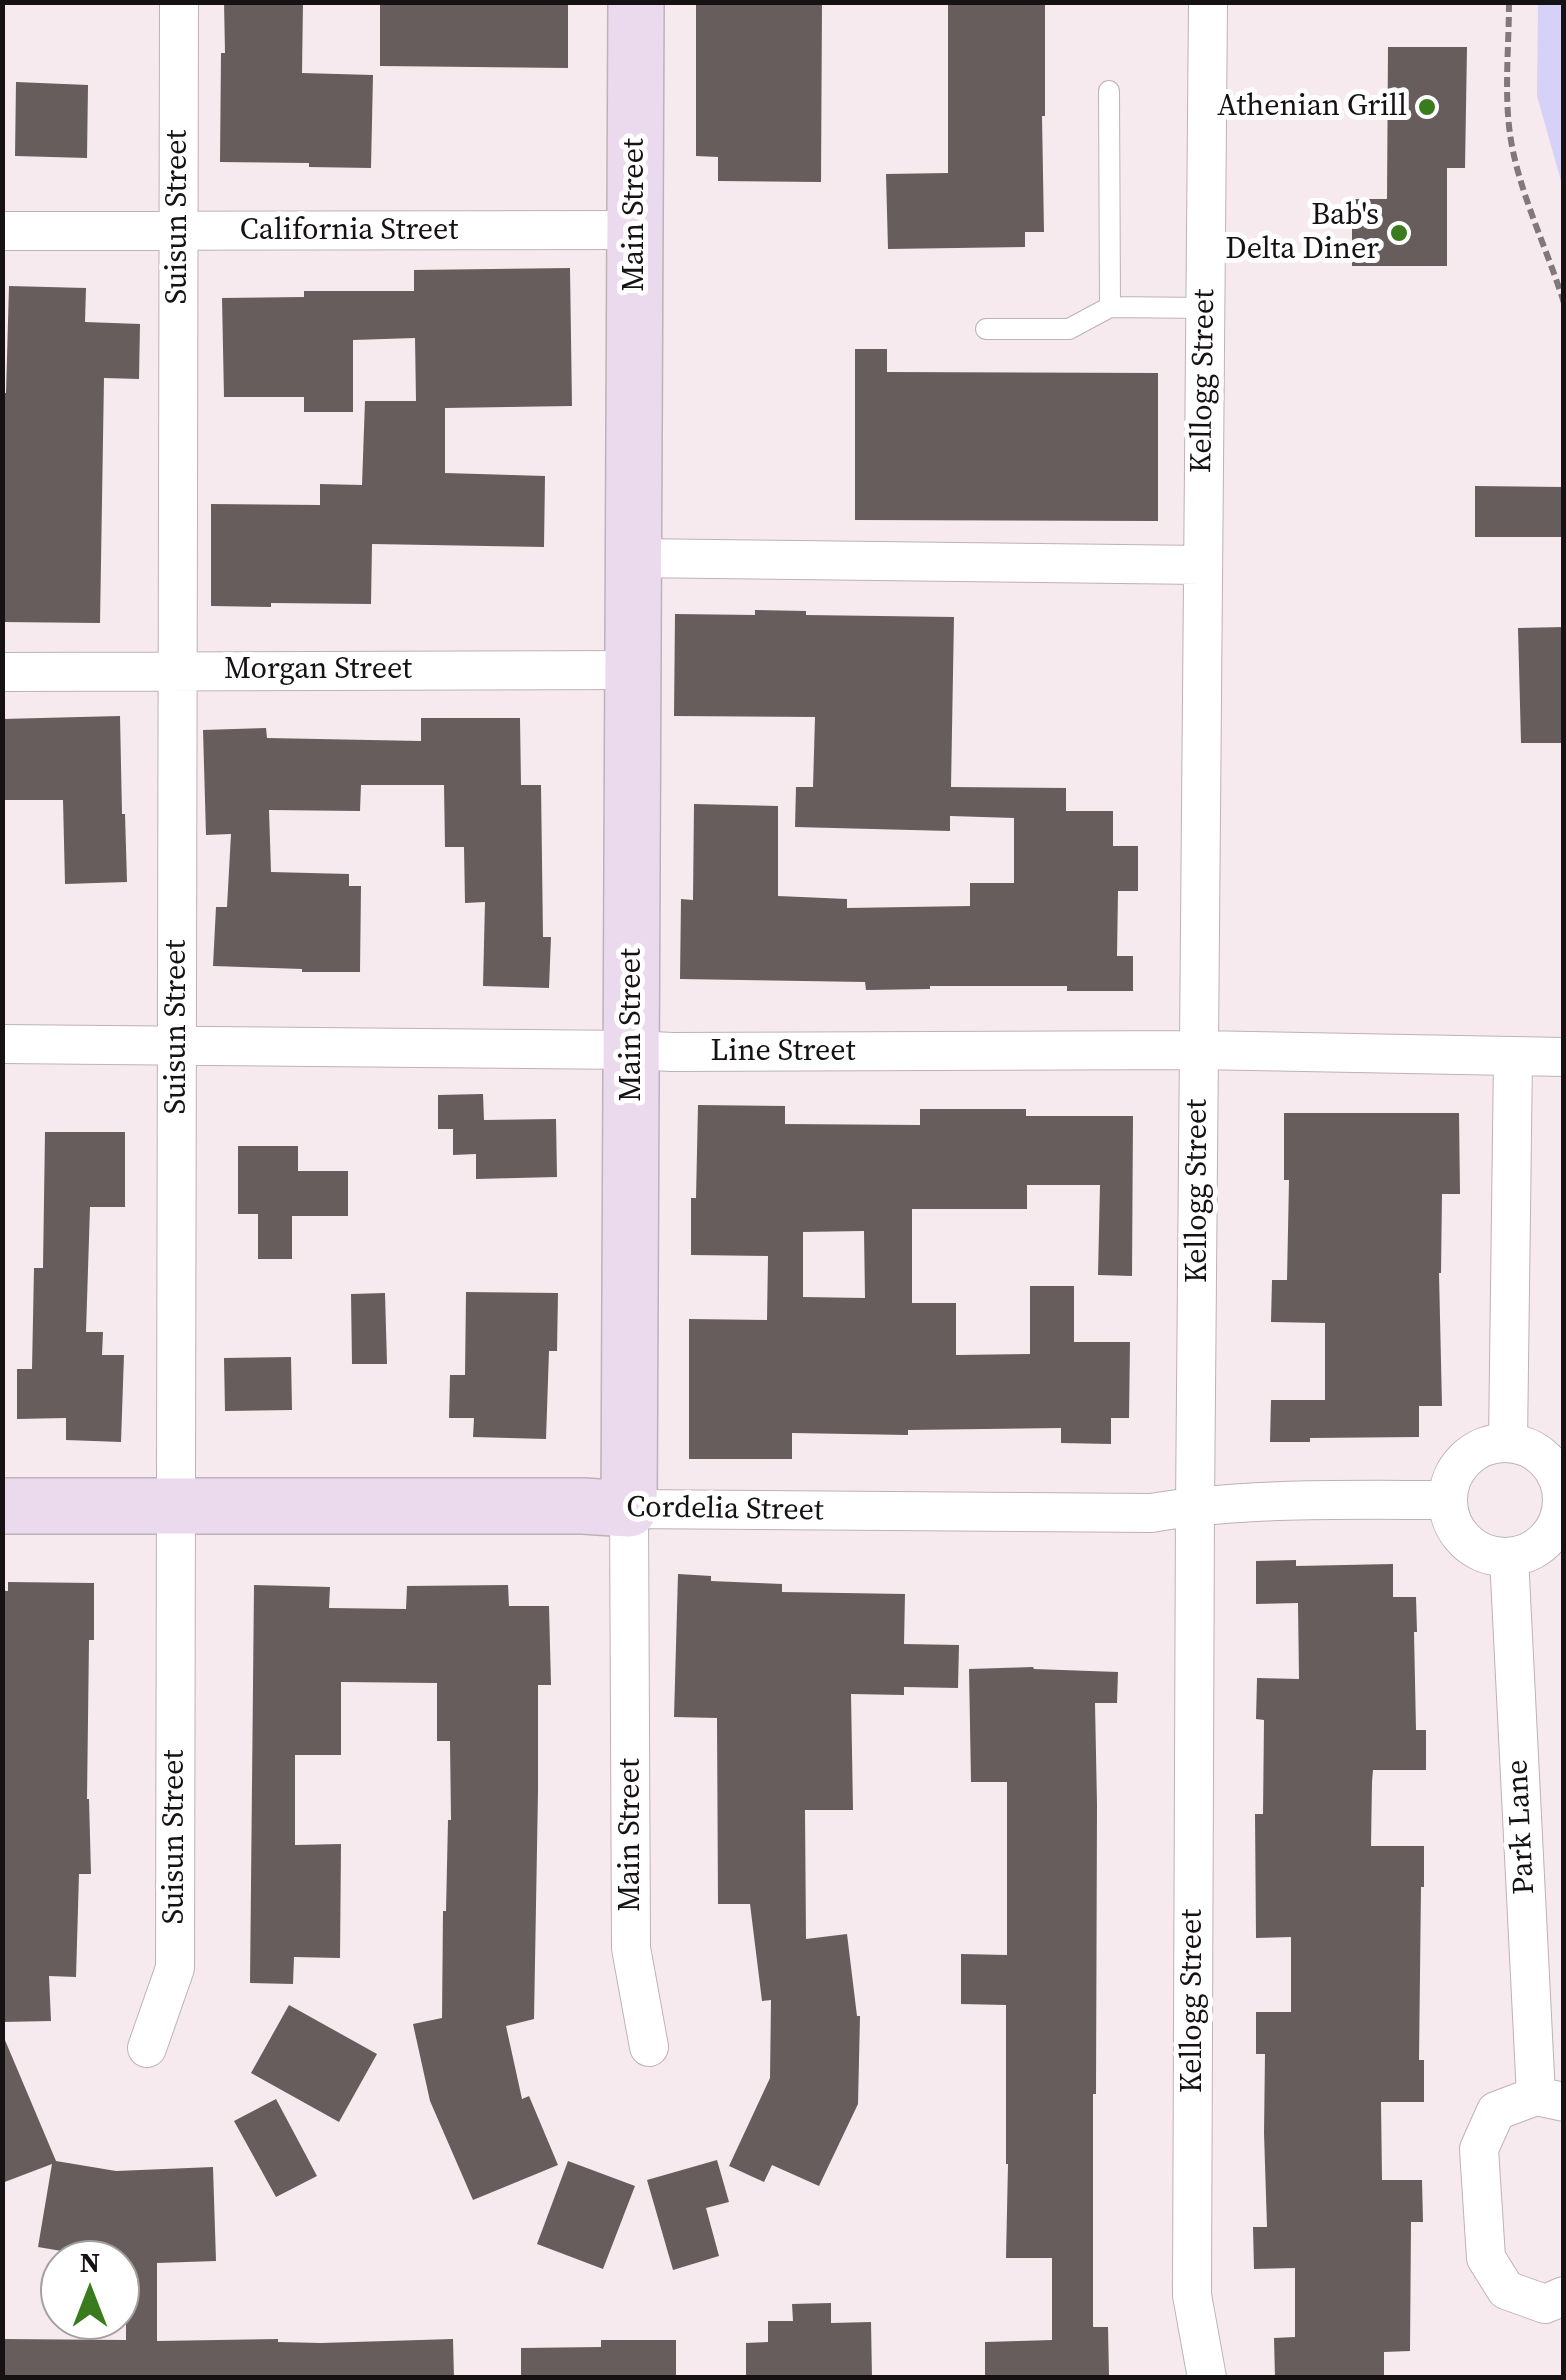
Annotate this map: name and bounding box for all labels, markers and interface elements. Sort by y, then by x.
place label: Athenian Grill [1217,89,1407,125]
marker: Athenian Grill [1416,96,1438,118]
street label: Suisun Street [160,130,196,304]
street label: Main Street [617,138,653,292]
place label: Bab's Delta Diner [1225,198,1379,268]
street label: California Street [240,213,458,249]
marker: Bab's Delta Diner [1388,222,1410,244]
street label: Kellogg Street [1184,289,1224,473]
street label: Morgan Street [224,652,412,688]
street label: Suisun Street [159,940,195,1114]
street label: Main Street [614,948,650,1102]
street label: Line Street [711,1034,855,1070]
street label: Kellogg Street [1180,1099,1216,1283]
street label: Cordelia Street [626,1490,824,1530]
street label: Suisun Street [157,1750,193,1924]
street label: Main Street [613,1758,649,1912]
street label: Park Lane [1500,1759,1544,1895]
street label: Kellogg Street [1175,1909,1211,2093]
north arrow [40,2240,140,2340]
text: N [80,2243,100,2281]

